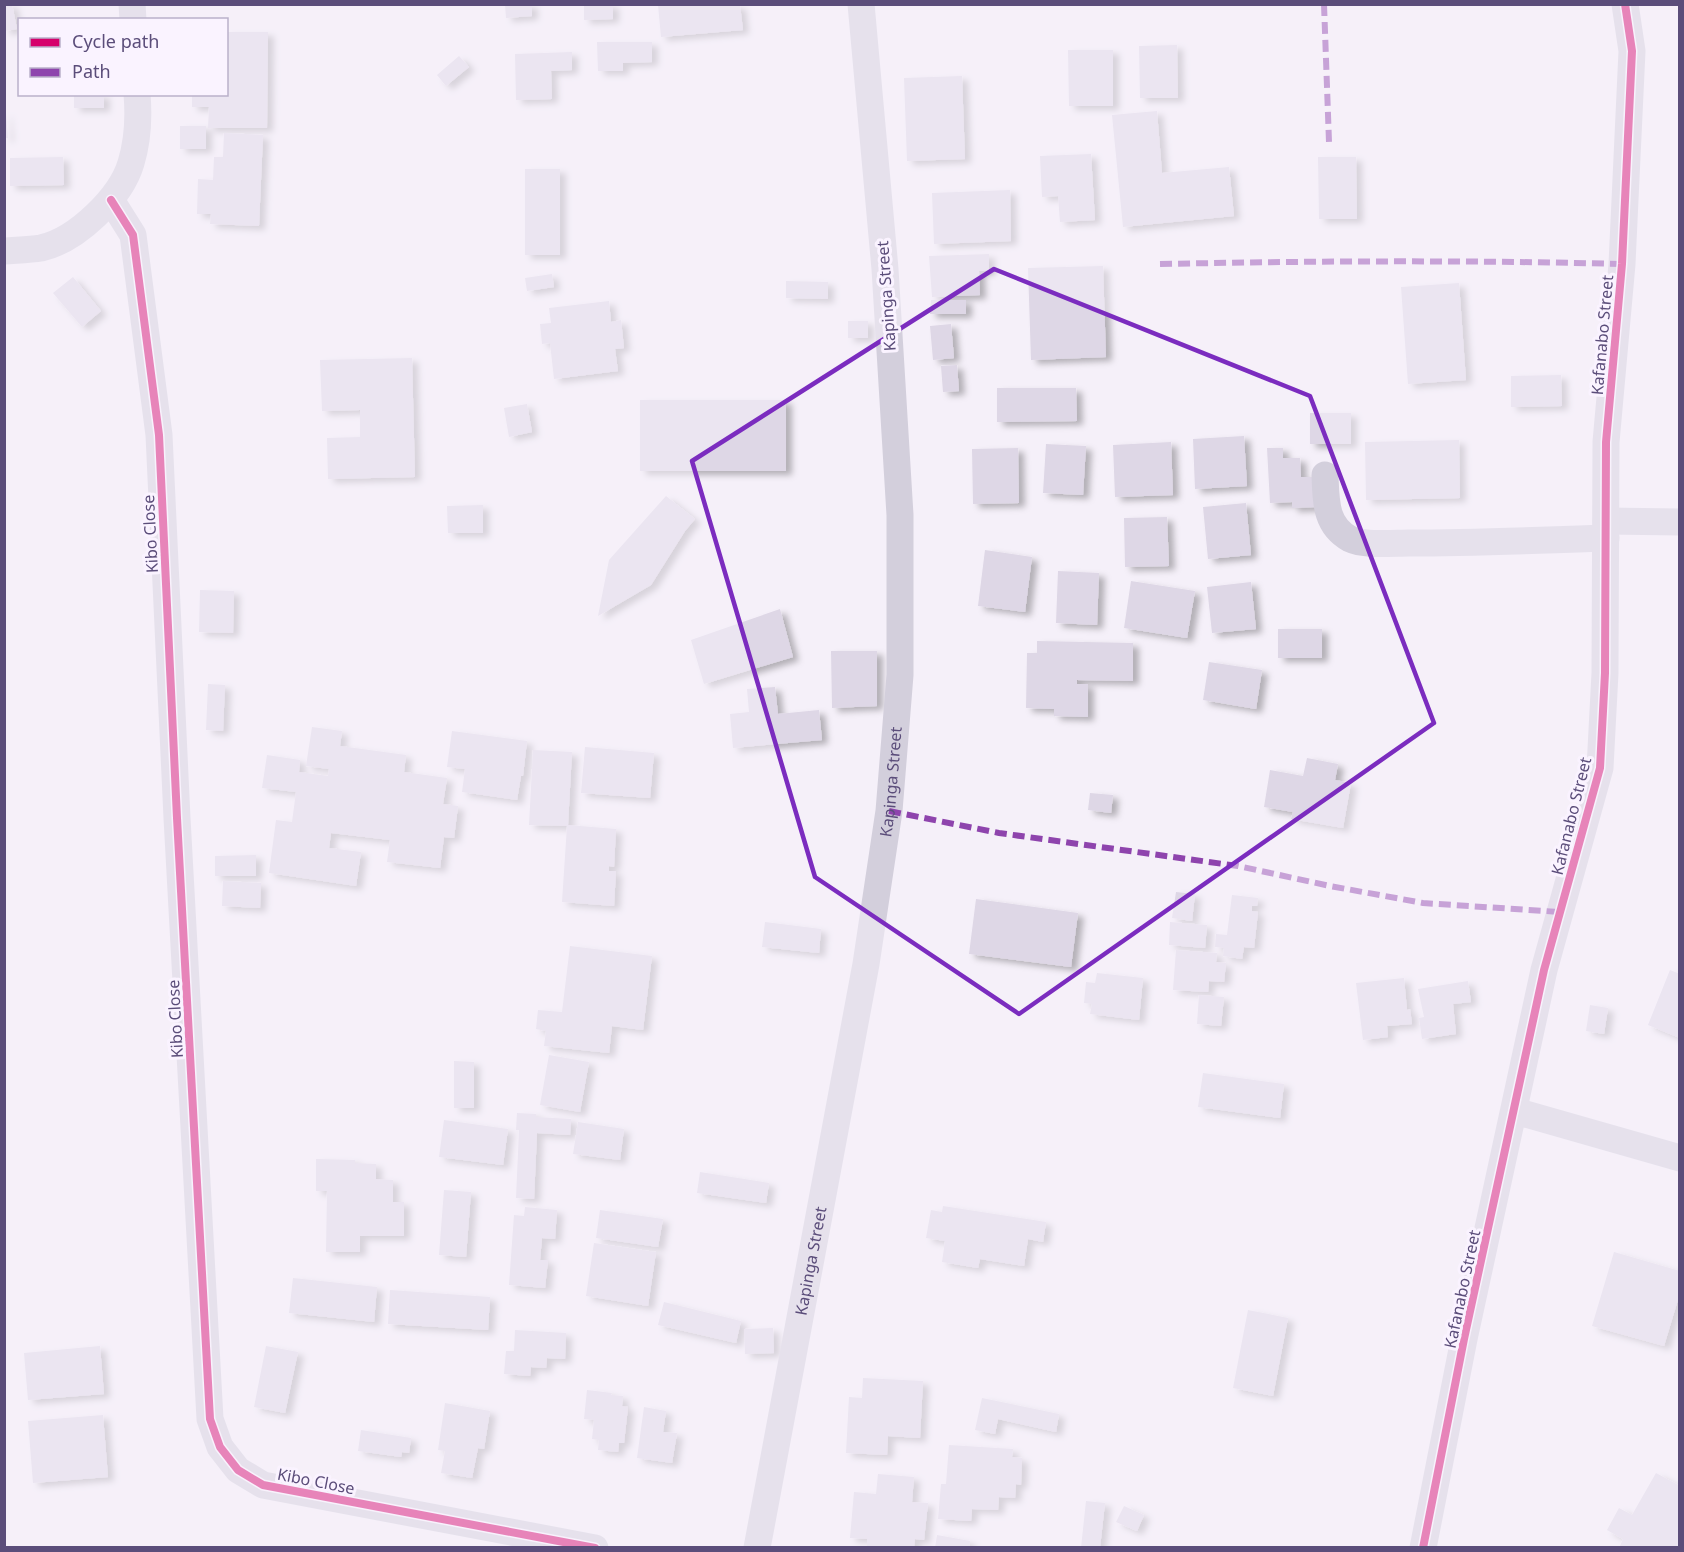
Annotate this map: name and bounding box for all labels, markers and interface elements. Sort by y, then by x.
legend [18,18,228,96]
text: Cycle path [72,29,159,53]
text: Path [72,59,111,83]
street label: Kapinga Street [871,240,901,352]
street label: Kafanabo Street [1586,274,1618,396]
street label: Kibo Close [137,494,163,574]
street label: Kapinga Street [874,726,907,838]
street label: Kafanabo Street [1546,755,1596,877]
street label: Kibo Close [162,979,188,1059]
street label: Kapinga Street [790,1204,832,1317]
street label: Kafanabo Street [1439,1228,1485,1350]
street label: Kibo Close [275,1463,357,1499]

